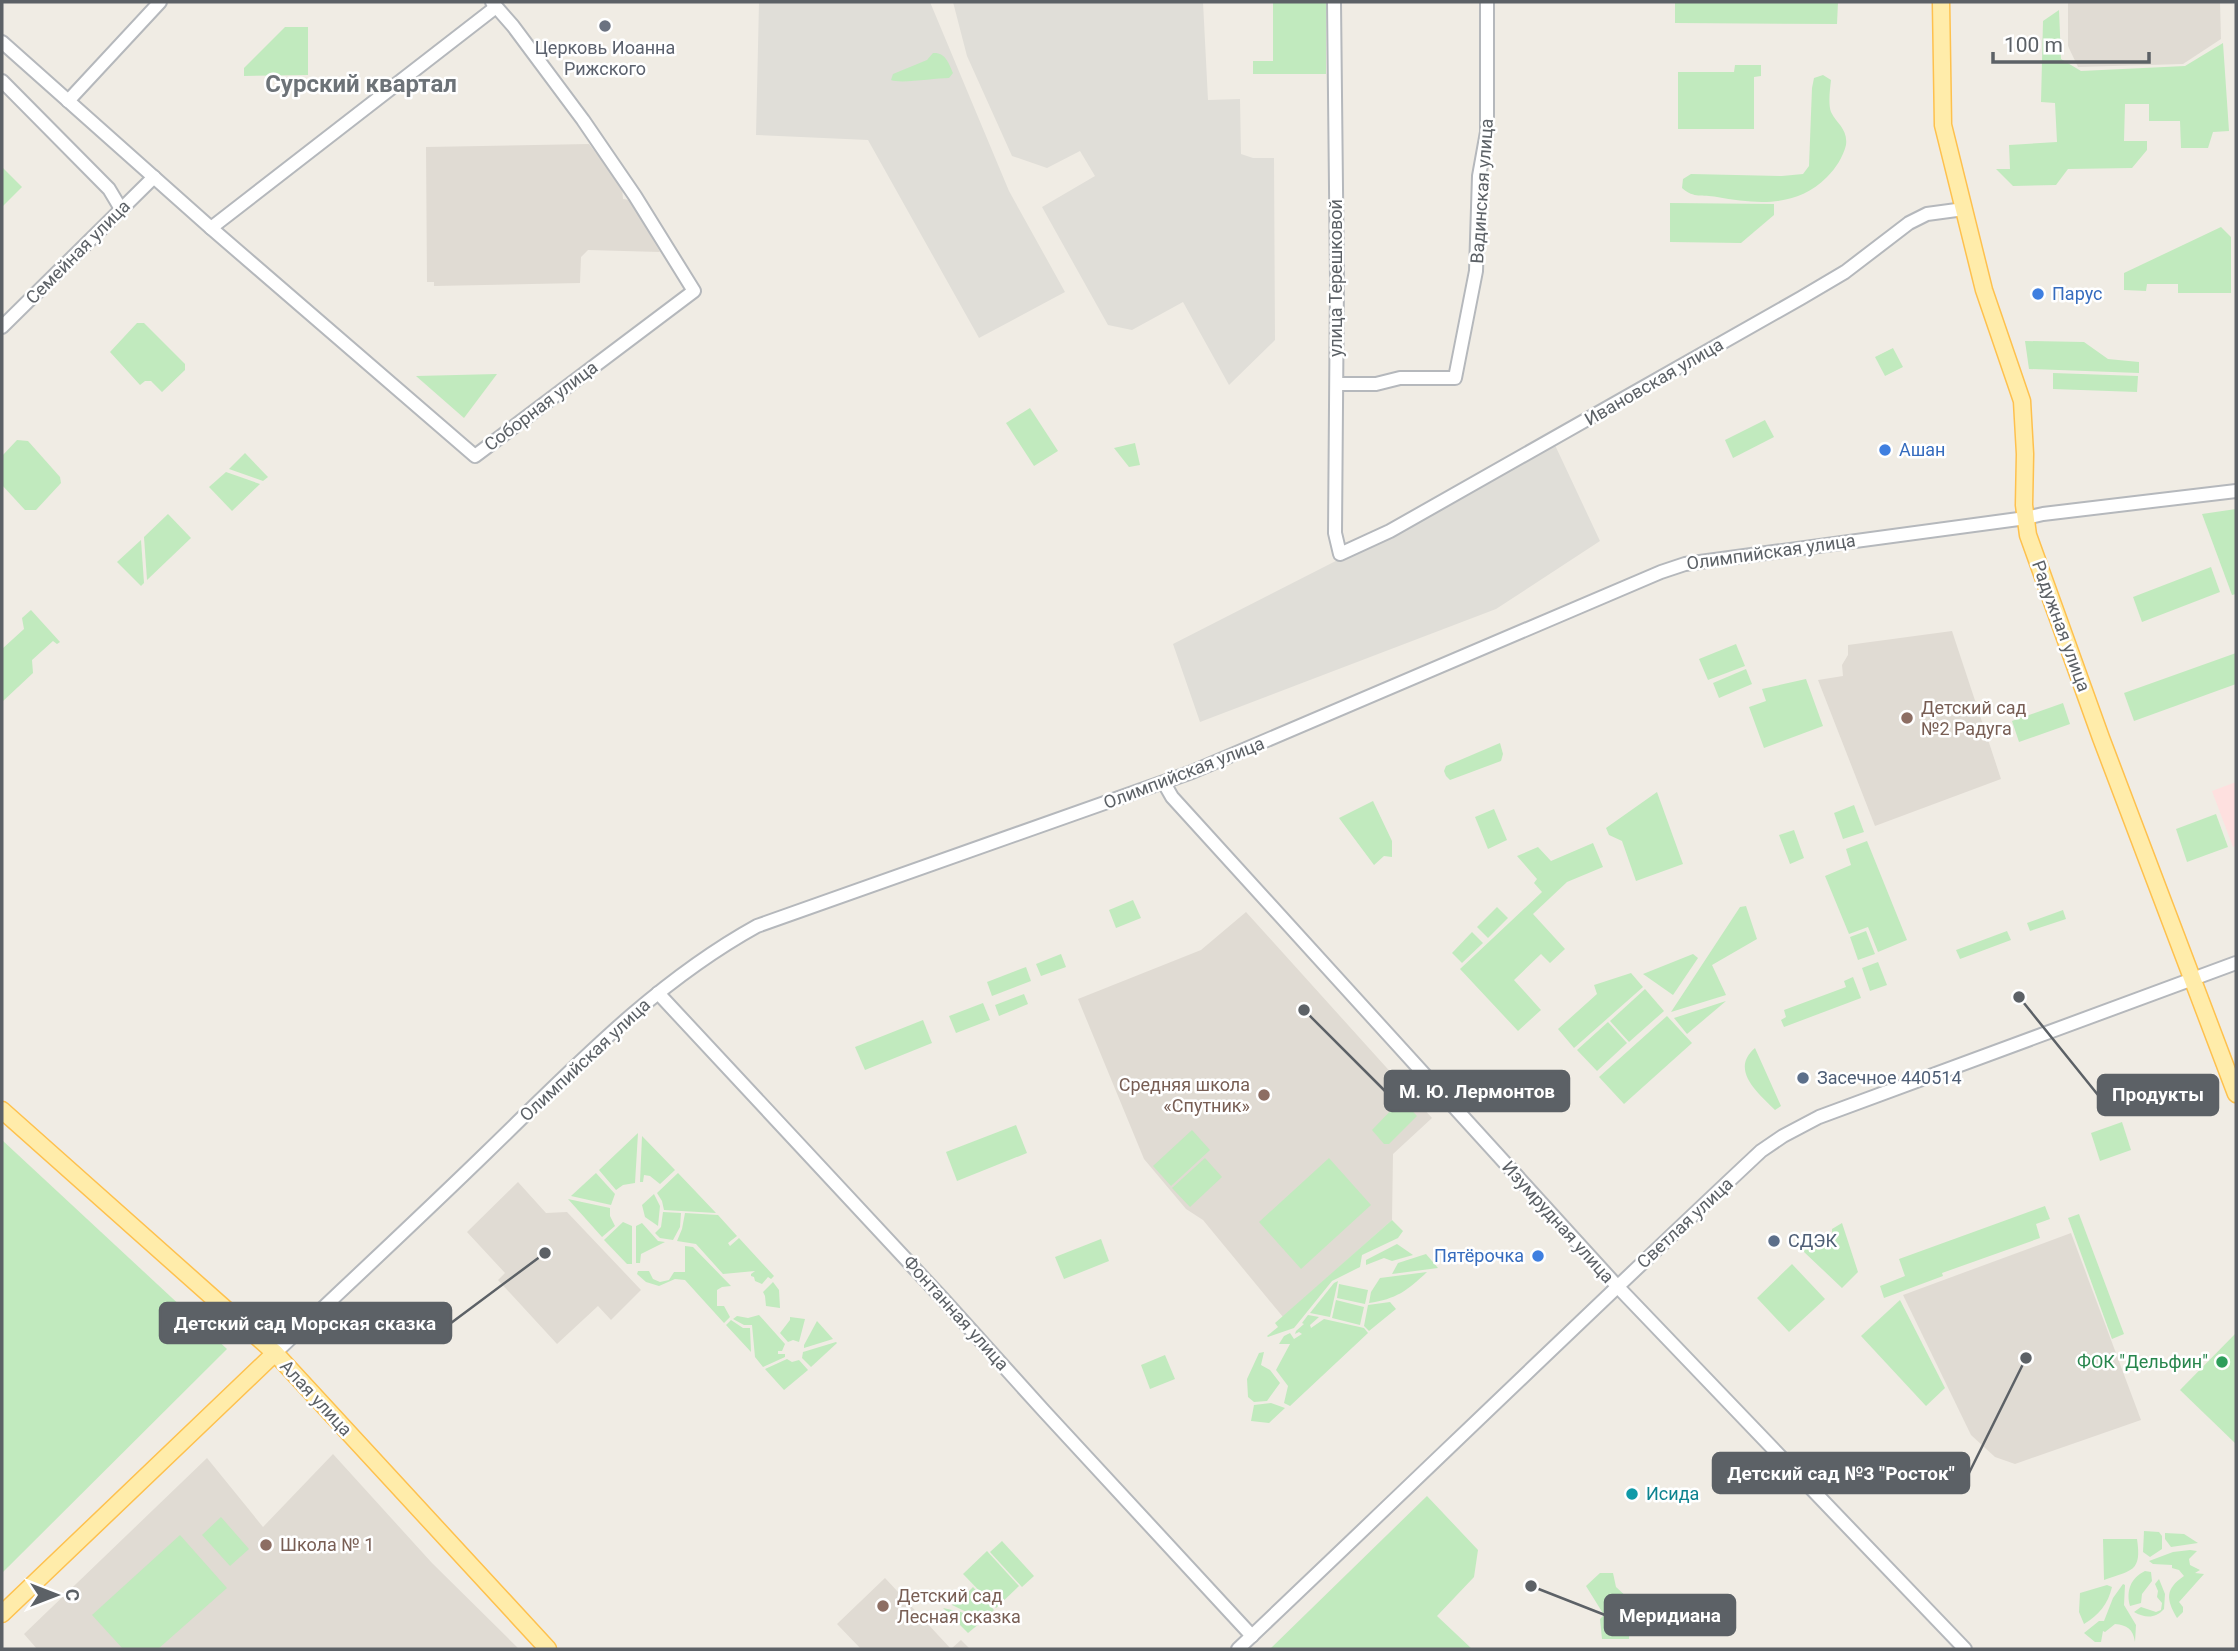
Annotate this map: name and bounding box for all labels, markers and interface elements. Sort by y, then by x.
marker: Церковь Иоанна Рижского [597,18,613,34]
scale bar [1993,21,2149,65]
text: 100 m [2004,33,2063,57]
place label: Церковь Иоанна Рижского [535,37,675,79]
district label: Сурский квартал [265,70,457,98]
street label: Вадинская улица [1466,118,1497,264]
street label: Семейная улица [21,195,134,308]
street label: улица Терешковой [1325,199,1346,357]
place label: Парус [2052,283,2102,304]
marker: Парус [2030,286,2046,302]
street label: Ивановская улица [1581,333,1727,430]
street label: Соборная улица [480,356,601,455]
place label: Ашан [1899,439,1945,460]
marker: Ашан [1877,442,1893,458]
street label: Олимпийская улица [1685,529,1857,574]
street label: Радужная улица [2028,557,2095,694]
place label: Детский сад №2 Радуга [1921,697,2027,739]
marker: Детский сад №2 Радуга [1899,710,1915,726]
street label: Олимпийская улица [1101,732,1267,813]
street label: Олимпийская улица [515,994,654,1125]
place label: Засечное 440514 [1817,1067,1962,1088]
marker: Засечное 440514 [1795,1070,1811,1086]
callout: М. Ю. Лермонтов [1385,1071,1569,1111]
place label: Средняя школа «Спутник» [1119,1074,1250,1116]
callout: Продукты [2098,1075,2218,1115]
text: М. Ю. Лермонтов [1399,1080,1555,1103]
text: Продукты [2112,1083,2204,1106]
marker: Средняя школа «Спутник» [1256,1087,1272,1103]
street label: Изумрудная улица [1498,1156,1619,1287]
street label: Светлая улица [1632,1173,1737,1272]
place label: СДЭК [1788,1230,1837,1251]
marker: СДЭК [1766,1233,1782,1249]
place label: Пятёрочка [1434,1245,1524,1266]
marker: Пятёрочка [1530,1248,1546,1264]
street label: Фонтанная улица [899,1251,1013,1374]
callout: Детский сад Морская сказка [160,1303,451,1343]
text: Детский сад Морская сказка [174,1312,436,1335]
place label: ФОК "Дельфин" [2077,1351,2208,1372]
marker: ФОК "Дельфин" [2214,1354,2230,1370]
street label: Алая улица [276,1355,357,1440]
callout: Детский сад №3 "Росток" [1713,1453,1969,1493]
text: Детский сад №3 "Росток" [1727,1462,1955,1485]
place label: Исида [1646,1483,1699,1504]
marker: Исида [1624,1486,1640,1502]
place label: Школа № 1 [280,1534,374,1555]
marker: Школа № 1 [258,1537,274,1553]
north arrow [21,1560,91,1630]
place label: Детский сад Лесная сказка [897,1585,1021,1627]
text: С [61,1589,84,1601]
callout: Меридиана [1605,1595,1735,1635]
marker: Детский сад Лесная сказка [875,1598,891,1614]
text: Меридиана [1619,1604,1721,1627]

